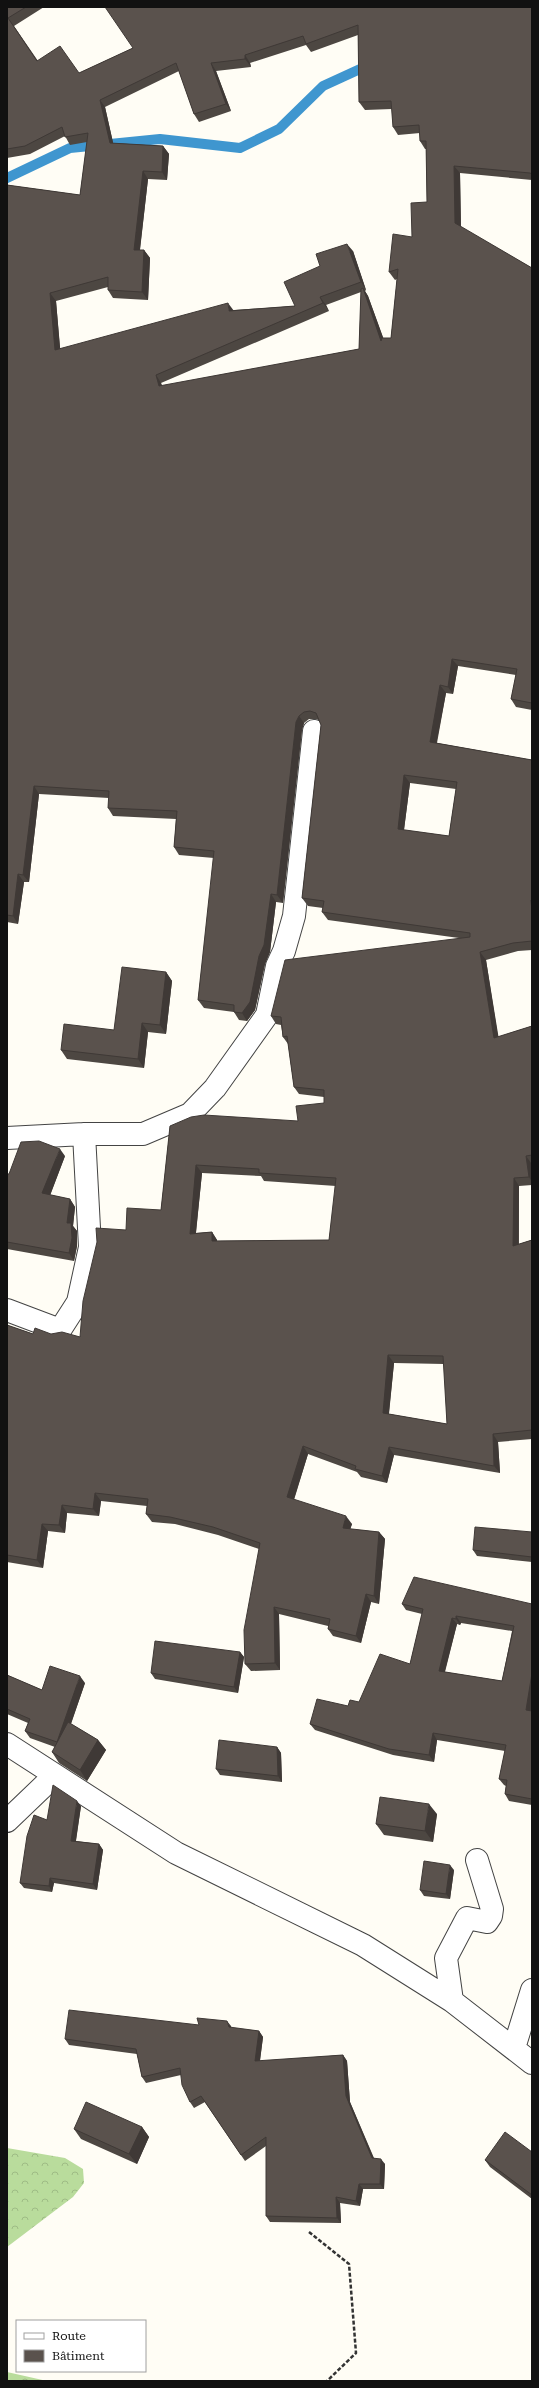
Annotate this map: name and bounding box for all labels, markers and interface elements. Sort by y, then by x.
legend [16,2320,146,2372]
text: Route [52,2329,86,2343]
text: Bâtiment [52,2349,105,2363]

